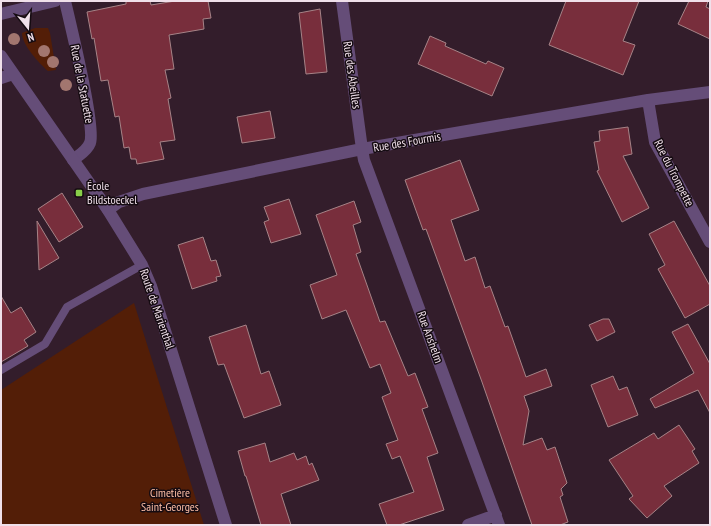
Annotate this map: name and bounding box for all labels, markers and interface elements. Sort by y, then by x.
north arrow [8,8,48,48]
text: N [26,30,36,45]
street label: Rue des Abeilles [340,40,365,110]
street label: Rue de la Statuette [68,43,97,124]
street label: Rue des Fourmis [372,128,442,155]
street label: Rue du Trompette [651,137,698,209]
place label: École Bildstoeckel [87,178,137,207]
marker: École Bildstoeckel [74,188,84,198]
street label: Route de Marienthal [137,267,178,351]
street label: Rue Anshelm [414,309,447,365]
park label: Cimetière Saint-Georges [141,485,199,514]

